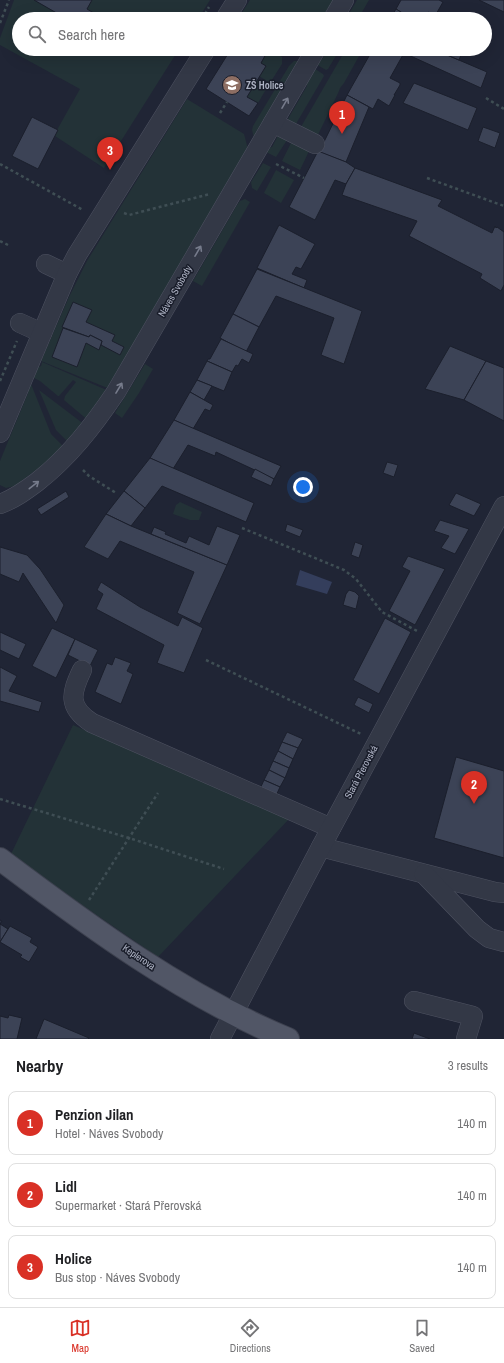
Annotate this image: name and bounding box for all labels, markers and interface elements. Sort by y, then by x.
search box [12,12,492,56]
icon: search [26,23,48,45]
text: Search here [58,24,125,45]
school or university icon: ZŠ Holice [221,74,243,96]
place label: ZŠ Holice [246,79,284,92]
one-way arrow [281,97,289,109]
pin: 1 [329,101,355,134]
pin: 3 [97,137,123,170]
one-way arrow [195,245,203,257]
street label: Náves Svobody [155,262,195,319]
one-way arrow [115,382,123,394]
your location [293,477,313,497]
one-way arrow [28,481,39,489]
street label: Stará Přerovská [341,743,381,801]
pin: 2 [461,771,487,804]
street label: Keplerova [120,941,158,973]
text: Nearby [16,1054,63,1077]
text: 3 results [448,1057,488,1074]
text: Penzion Jilan [55,1104,134,1125]
text: 1 [27,1115,33,1132]
text: 140 m [457,1115,487,1132]
text: Hotel · Náves Svobody [55,1125,163,1142]
text: Lidl [55,1176,77,1197]
text: 2 [27,1187,33,1204]
text: 140 m [457,1187,487,1204]
text: Supermarket · Stará Přerovská [55,1197,201,1214]
text: Holice [55,1248,92,1269]
text: 3 [27,1259,33,1276]
text: 140 m [457,1259,487,1276]
text: Bus stop · Náves Svobody [55,1269,180,1286]
tab: Map [69,1317,91,1355]
tab: Directions [230,1317,271,1355]
tab: Saved [409,1317,435,1355]

